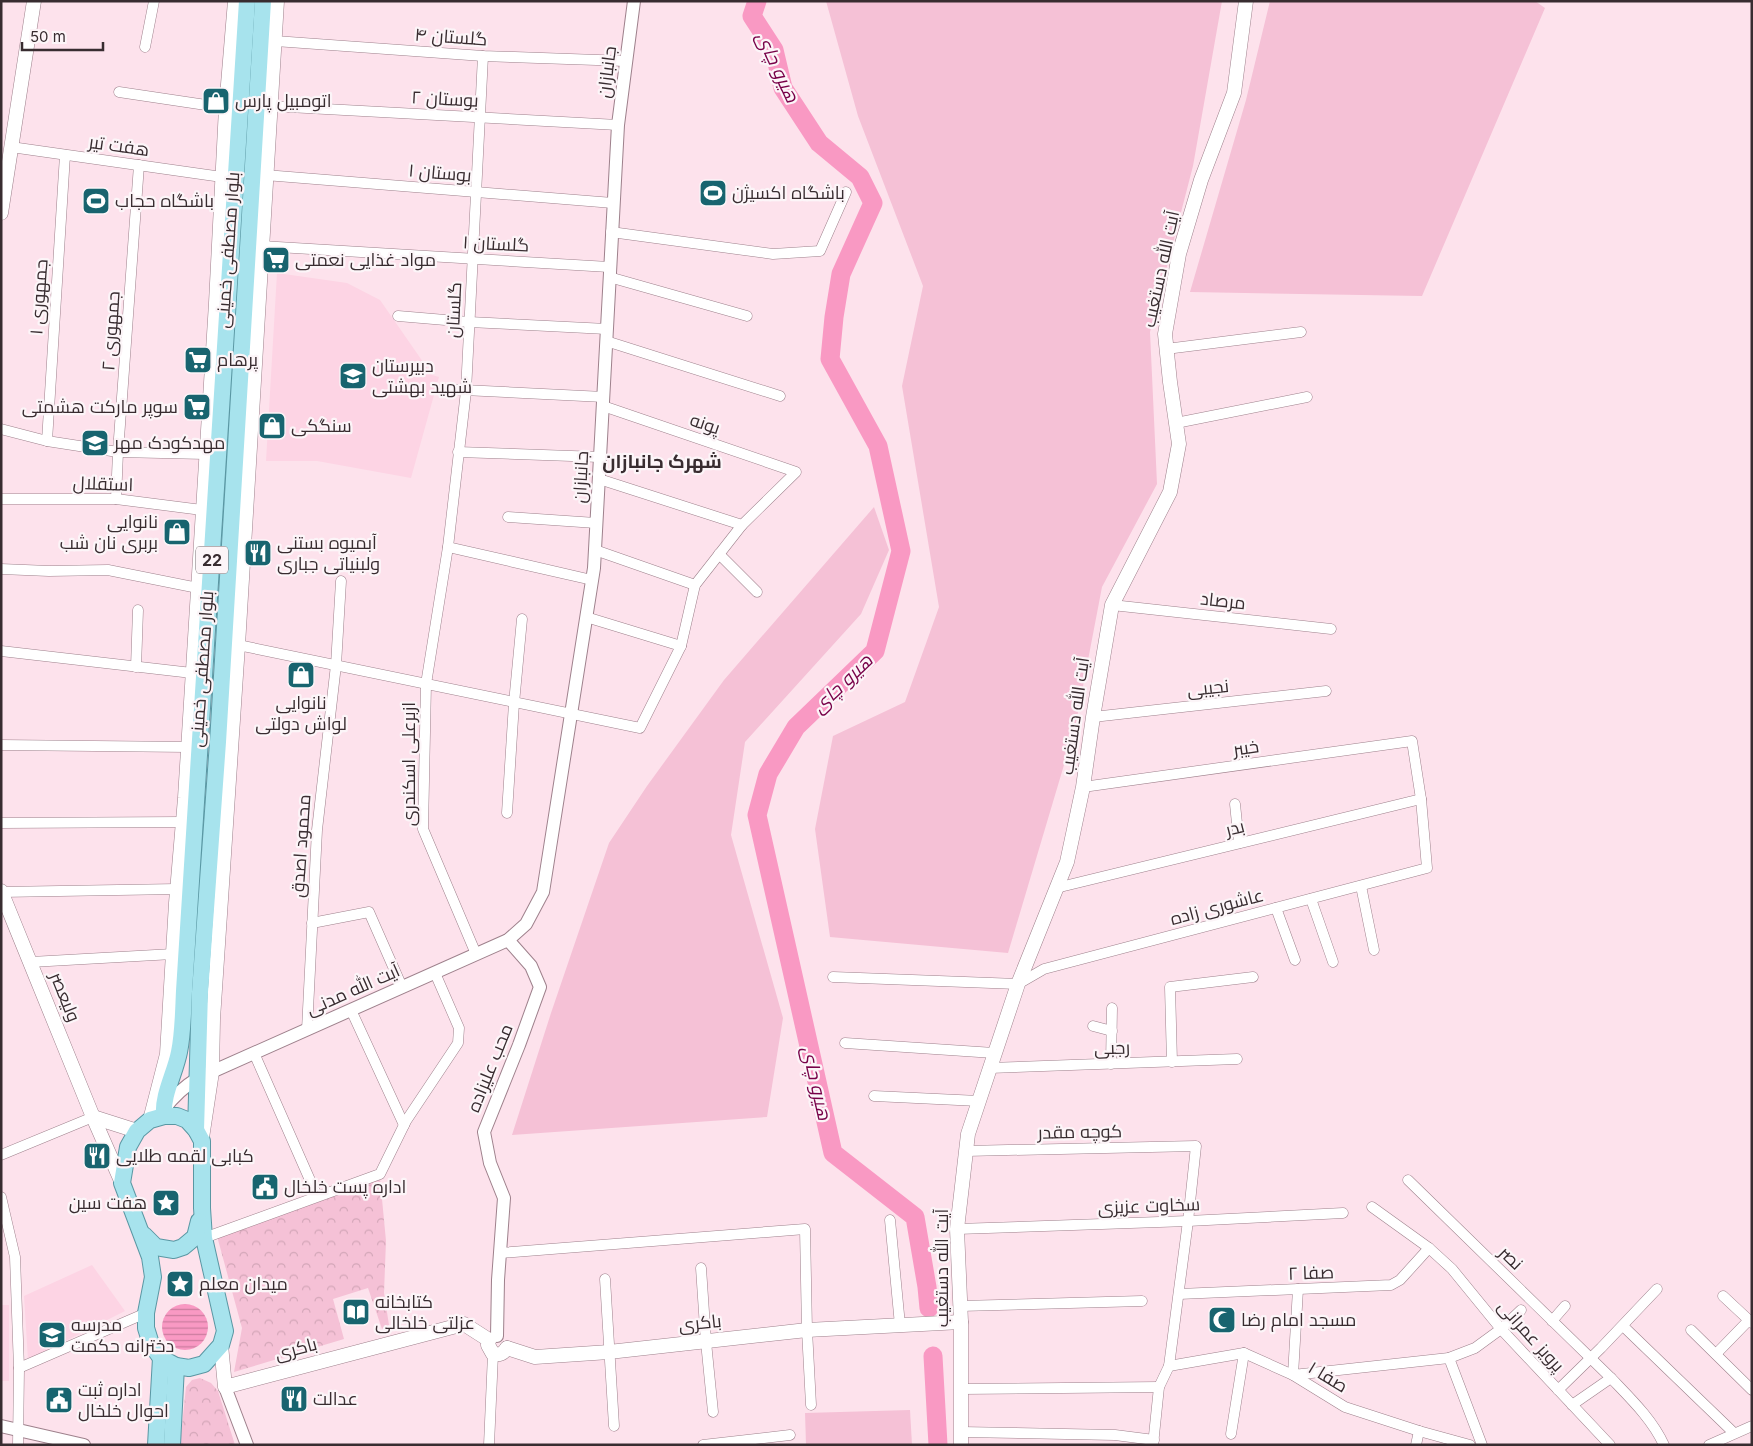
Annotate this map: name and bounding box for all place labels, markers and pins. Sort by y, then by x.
shop icon: اتومبیل پارس [201,86,231,116]
place label: اتومبیل پارس [235,90,331,113]
sports icon: باشگاه اکسیژن [698,178,728,208]
place label: باشگاه اکسیژن [732,182,845,204]
sports icon: باشگاه حجاب [81,186,111,216]
place label: باشگاه حجاب [115,190,214,211]
supermarket icon: مواد غذایی نعمتی [261,245,291,275]
place label: مواد غذایی نعمتی [295,249,436,271]
supermarket icon: پرهام [183,345,213,375]
place label: پرهام [217,349,258,372]
place label: دبیرستان شهید بهشتی [372,355,472,398]
school or university icon: دبیرستان شهید بهشتی [338,361,368,391]
supermarket icon: سوپر مارکت هشمتی [182,392,212,422]
place label: سوپر مارکت هشمتی [22,396,178,419]
shop icon: سنگکی [257,411,287,441]
place label: سنگکی [291,415,352,437]
school or university icon: مهدکودک مهر [80,428,110,458]
place label: مهدکودک مهر [113,432,225,454]
place label: نانوایی بربری نان شب [60,511,158,554]
shop icon: نانوایی بربری نان شب [162,517,192,547]
place label: آبمیوه بستنی ولبنیاتی جباری [277,532,380,575]
restaurant icon: آبمیوه بستنی ولبنیاتی جباری [243,538,273,568]
shop icon: نانوایی لواش دولتی [286,660,316,690]
place label: نانوایی لواش دولتی [255,692,347,735]
restaurant icon: کبابی لقمه طلایی [82,1141,112,1171]
place label: کبابی لقمه طلایی [116,1145,254,1167]
public building icon: اداره پست خلخال [250,1172,280,1202]
place label: اداره پست خلخال [284,1176,406,1199]
place icon: هفت سین [151,1188,181,1218]
place label: هفت سین [69,1192,147,1214]
place icon: میدان معلم [165,1269,195,1299]
place label: میدان معلم [199,1273,288,1296]
place label: کتابخانه عزلتی خلخالی [375,1291,475,1334]
library icon: کتابخانه عزلتی خلخالی [341,1297,371,1327]
mosque icon: مسجد امام رضا [1207,1305,1237,1335]
place label: مسجد امام رضا [1241,1309,1356,1332]
place label: مدرسه دخترانه حکمت [71,1314,174,1357]
school or university icon: مدرسه دخترانه حکمت [37,1320,67,1350]
place label: اداره ثبت احوال خلخال [78,1379,169,1422]
restaurant icon: عدالت [279,1384,309,1414]
public building icon: اداره ثبت احوال خلخال [44,1385,74,1415]
place label: عدالت [313,1388,358,1409]

